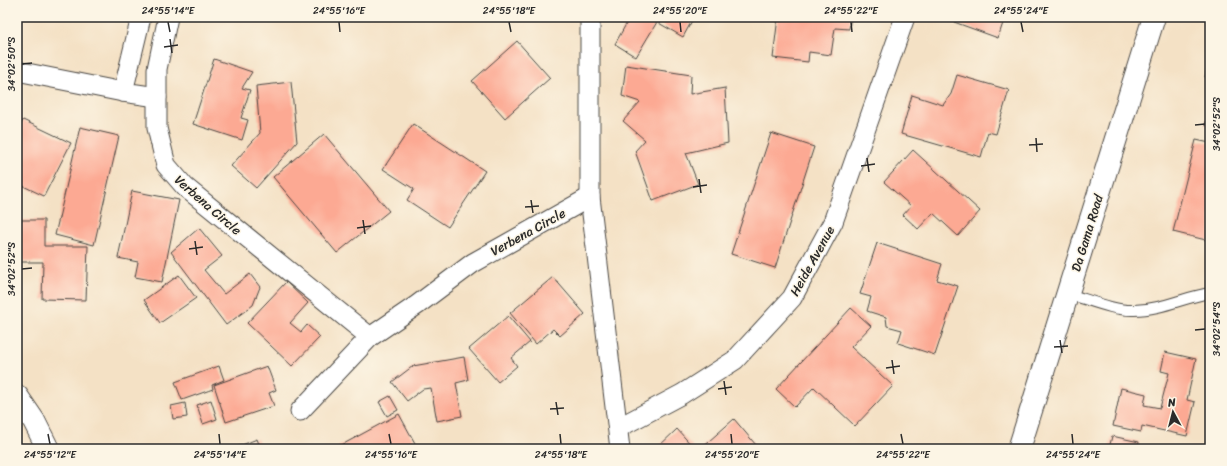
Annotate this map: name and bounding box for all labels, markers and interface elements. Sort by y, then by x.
text: 24°55'14"E [142,2,196,20]
text: 24°55'16"E [313,2,366,20]
text: 24°55'18"E [483,2,537,20]
text: 24°55'20"E [653,2,708,20]
text: 24°55'22"E [824,2,879,20]
text: 24°55'24"E [994,2,1049,20]
text: 34°02'50"S [3,36,21,91]
text: 34°02'52"S [1208,96,1226,151]
street label: Verbena Circle [169,169,247,241]
street label: Da Gama Road [1064,190,1110,275]
street label: Verbena Circle [486,202,570,262]
street label: Heide Avenue [783,222,841,300]
text: 34°02'52"S [3,241,21,296]
text: 34°02'54"S [1208,301,1226,356]
north arrow [1153,392,1193,432]
text: N [1166,393,1177,413]
text: 24°55'12"E [24,446,77,464]
text: 24°55'14"E [194,446,248,464]
text: 24°55'16"E [365,446,418,464]
text: 24°55'18"E [535,446,589,464]
text: 24°55'20"E [705,446,760,464]
text: 24°55'22"E [876,446,931,464]
text: 24°55'24"E [1046,446,1101,464]

